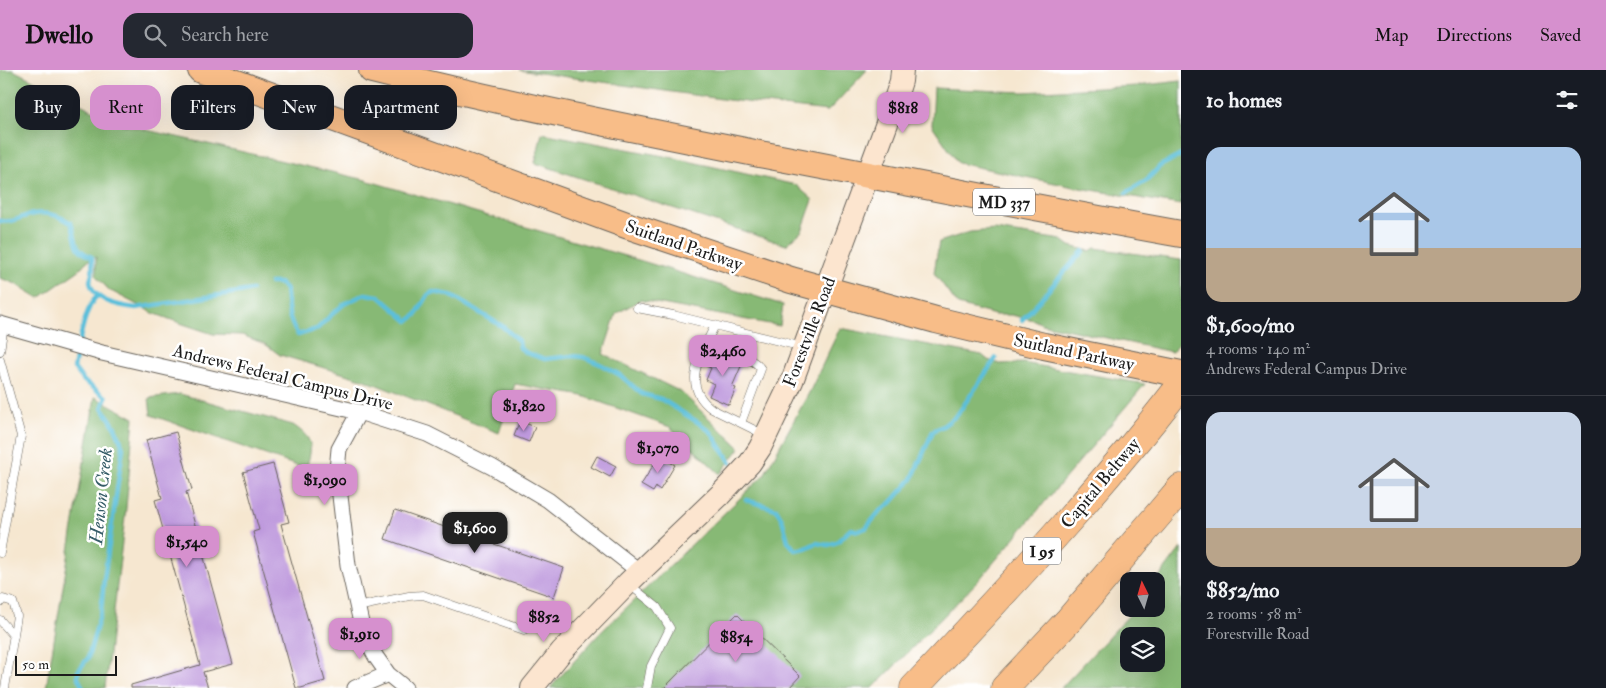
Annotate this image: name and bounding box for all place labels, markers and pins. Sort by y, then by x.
pin: $818 [873,92,933,134]
pin: $2,460 [682,334,764,377]
pin: $1,820 [483,390,565,432]
pin: $1,070 [617,432,699,474]
pin: $1,090 [284,464,366,506]
pin: $1,600 [434,512,516,554]
pin: $1,540 [146,526,228,568]
pin: $852 [514,600,574,643]
pin: $1,910 [319,618,401,660]
pin: $854 [706,620,766,663]

